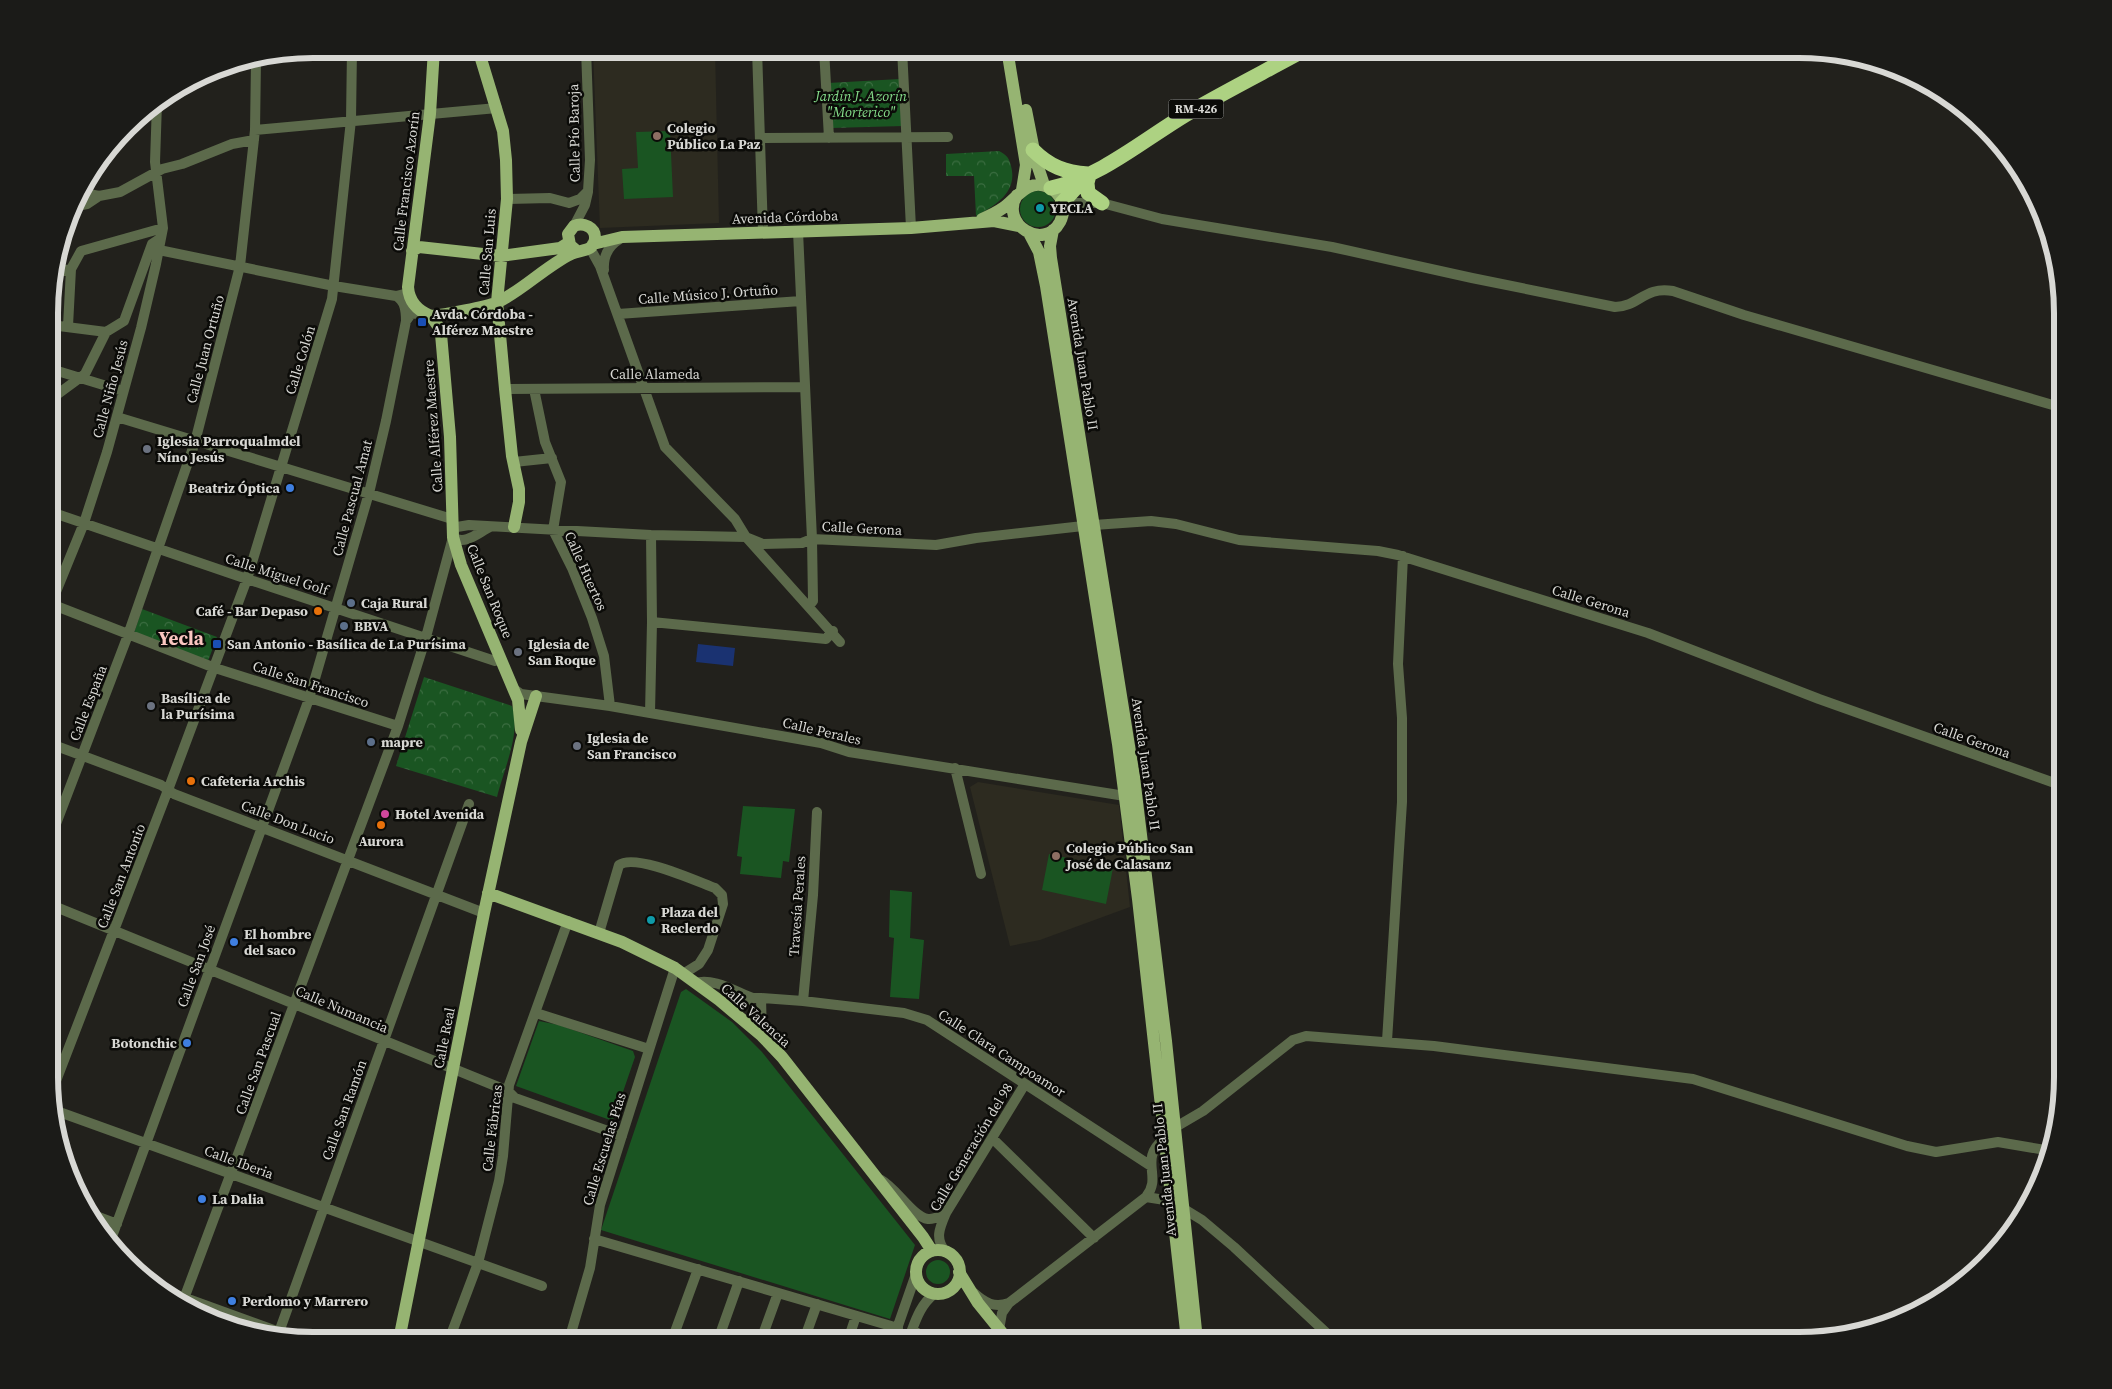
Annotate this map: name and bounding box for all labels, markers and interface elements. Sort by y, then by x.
street label: Calle Pío Baroja [563,83,585,182]
park label: Jardín J. Azorín "Morterico" [813,86,907,122]
road number: RM-426 [1168,100,1224,118]
street label: Calle Francisco Azorín [388,109,425,252]
place label: Colegio Público La Paz [667,118,761,154]
marker: Colegio Público La Paz [651,130,663,142]
place label: YECLA [1050,198,1094,218]
marker: YECLA [1034,202,1046,214]
street label: Avenida Córdoba [732,205,839,229]
street label: Calle San Luis [473,208,501,296]
street label: Calle Músico J. Ortuño [637,279,779,309]
street label: Calle Juan Ortuño [181,292,229,405]
street label: Avenida Juan Pablo II [1063,296,1103,432]
place label: Avda. Córdoba - Alférez Maestre [432,304,533,340]
marker: Avda. Córdoba - Alférez Maestre [416,316,428,328]
street label: Calle Colón [280,322,320,397]
street label: Calle Niño Jesús [87,338,133,440]
street label: Calle Alférez Maestre [418,359,448,493]
street label: Calle Alameda [610,364,701,384]
place label: Iglesia Parroqualmdel Níno Jesús [157,431,301,467]
street label: Calle Pascual Amat [327,437,377,558]
marker: Iglesia Parroqualmdel Níno Jesús [141,443,153,455]
place label: Beatriz Óptica [188,478,281,498]
marker: Beatriz Óptica [284,482,296,494]
street label: Calle Gerona [821,516,904,540]
street label: Calle Huertos [560,528,612,614]
street label: Calle San Roque [462,541,518,641]
street label: Calle Miguel Golf [223,548,332,600]
street label: Calle Gerona [1550,580,1633,623]
place label: Caja Rural [361,593,428,613]
marker: Caja Rural [345,597,357,609]
place label: Café - Bar Depaso [196,601,308,621]
marker: Café - Bar Depaso [312,605,324,617]
place label: BBVA [354,616,389,636]
marker: BBVA [338,620,350,632]
district label: Yecla [158,625,205,651]
place label: San Antonio - Basílica de La Purísima [227,634,466,654]
place label: Iglesia de San Roque [528,634,596,670]
marker: San Antonio - Basílica de La Purísima [211,638,223,650]
marker: Iglesia de San Roque [512,646,524,658]
street label: Calle San Francisco [250,656,372,712]
street label: Calle España [64,661,112,744]
place label: Basílica de la Purísima [161,688,235,724]
street label: Avenida Juan Pablo II [1127,696,1165,832]
marker: Basílica de la Purísima [145,700,157,712]
street label: Calle Perales [781,712,863,750]
street label: Calle Gerona [1931,717,2014,763]
place label: Iglesia de San Francisco [587,728,677,764]
place label: mapre [381,732,423,752]
marker: mapre [365,736,377,748]
marker: Iglesia de San Francisco [571,740,583,752]
place label: Cafeteria Archis [201,771,306,791]
marker: Cafeteria Archis [185,775,197,787]
street label: Calle Don Lucio [238,795,338,849]
place label: Hotel Avenida [395,804,485,824]
marker: Hotel Avenida [379,808,391,820]
marker: Aurora [375,819,387,831]
street label: Calle San Antonio [92,820,150,931]
place label: Aurora [358,831,404,851]
place label: Colegio Público San José de Calasanz [1065,838,1194,874]
marker: Colegio Público San José de Calasanz [1050,850,1062,862]
street label: Travesía Perales [784,855,810,957]
place label: Plaza del Reclerdo [661,902,719,938]
marker: Plaza del Reclerdo [645,914,657,926]
street label: Calle San José [172,922,220,1010]
place label: El hombre del saco [244,924,311,960]
marker: El hombre del saco [228,936,240,948]
street label: Calle Valencia [717,978,796,1052]
street label: Calle Numancia [292,980,392,1038]
street label: Calle Clara Campoamor [934,1004,1070,1102]
street label: Calle Real [428,1006,460,1070]
street label: Calle San Pascual [230,1009,286,1117]
place label: Botonchic [111,1033,177,1053]
marker: Botonchic [181,1037,193,1049]
street label: Calle San Ramón [317,1056,372,1163]
street label: Calle Generación del 98 [925,1079,1017,1215]
street label: Calle Fábricas [477,1083,507,1173]
street label: Calle Escuelas Pías [577,1090,631,1208]
street label: Avenida Juan Pablo II [1147,1102,1181,1238]
street label: Calle Iberia [202,1140,277,1184]
place label: La Dalia [212,1189,265,1209]
marker: La Dalia [196,1193,208,1205]
place label: Perdomo y Marrero [242,1291,368,1311]
marker: Perdomo y Marrero [226,1295,238,1307]

